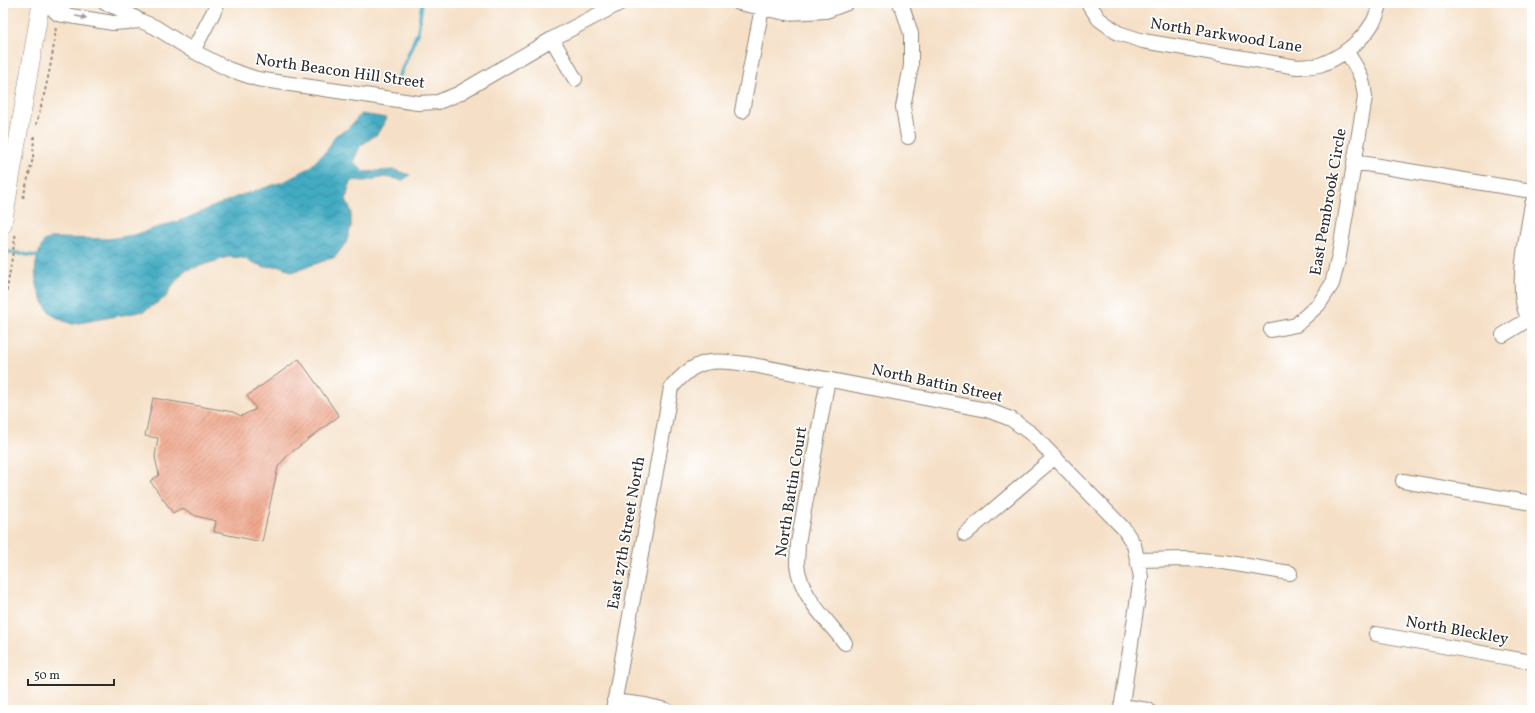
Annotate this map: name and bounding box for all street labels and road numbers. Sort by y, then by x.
street label: North Parkwood Lane [1148,13,1304,59]
street label: North Beacon Hill Street [254,49,427,95]
street label: East Pembrook Circle [1305,127,1353,277]
street label: North Battin Street [869,359,1005,409]
street label: North Battin Court [771,425,813,559]
street label: East 27th Street North [603,455,651,611]
street label: North Bleckley [1404,611,1511,651]

